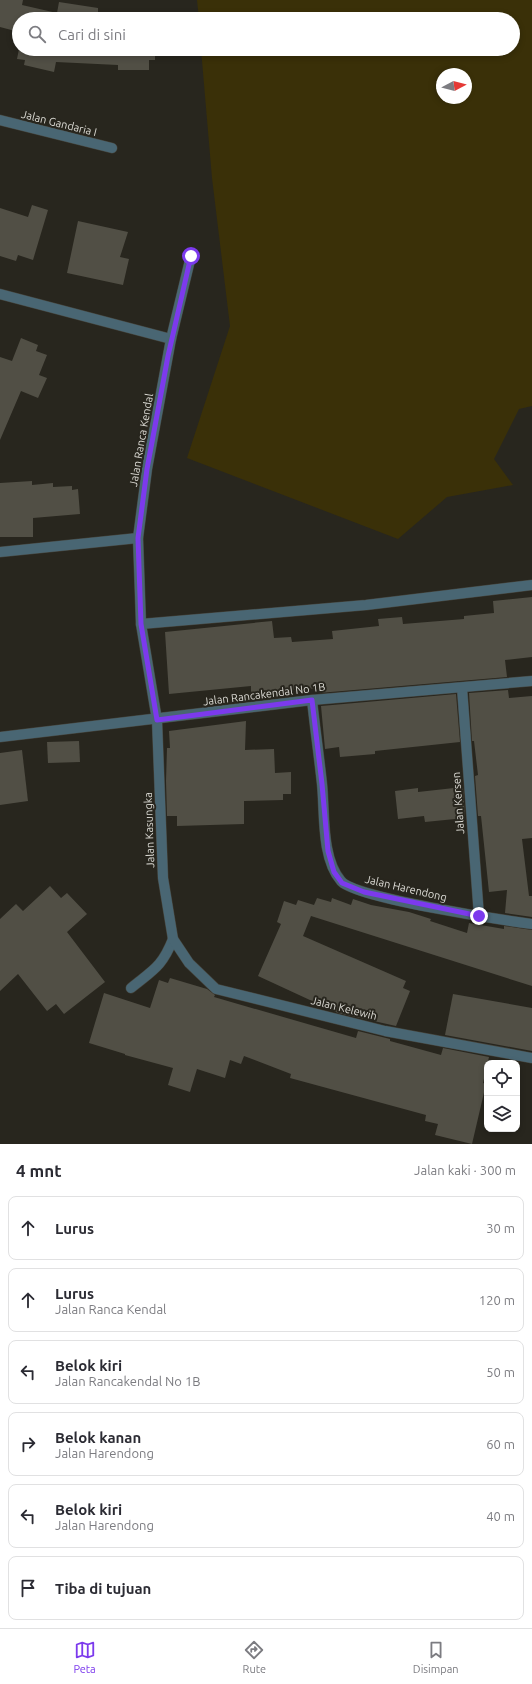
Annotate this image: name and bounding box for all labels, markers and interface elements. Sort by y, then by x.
search box [12,12,520,56]
icon: search [26,23,48,45]
text: Cari di sini [58,26,126,43]
north arrow [436,68,472,104]
street label: Jalan Gandaria I [20,108,98,138]
route start [182,247,200,265]
street label: Jalan Ranca Kendal [127,392,155,487]
street label: Jalan Rancakendal No 1B [202,681,326,707]
street label: Jalan Kersen [450,771,466,835]
street label: Jalan Kasungka [142,792,156,868]
street label: Jalan Harendong [364,873,448,903]
route end [470,907,488,925]
street label: Jalan Kelewih [310,994,378,1022]
map controls [484,1060,520,1132]
button: locate [484,1060,520,1096]
button: layers [484,1096,520,1132]
text: 4 mnt [16,1161,62,1180]
text: Jalan kaki · 300 m [414,1163,516,1177]
icon: ahead [17,1217,39,1239]
text: Lurus [55,1220,94,1237]
text: 30 m [486,1221,515,1235]
text: Lurus [55,1285,94,1302]
icon: ahead [17,1289,39,1311]
text: 120 m [479,1293,515,1307]
text: Jalan Ranca Kendal [55,1302,166,1316]
text: Belok kiri [55,1357,122,1374]
icon: left [17,1361,39,1383]
text: 50 m [486,1365,515,1379]
text: Jalan Rancakendal No 1B [55,1374,201,1388]
text: Belok kanan [55,1429,141,1446]
icon: right [17,1433,39,1455]
text: 60 m [486,1437,515,1451]
text: Jalan Harendong [55,1446,154,1460]
text: Belok kiri [55,1501,122,1518]
icon: left [17,1505,39,1527]
text: 40 m [486,1509,515,1523]
text: Jalan Harendong [55,1518,154,1532]
icon: arrive [17,1577,39,1599]
text: Tiba di tujuan [55,1580,151,1597]
tab: Peta [73,1639,96,1675]
tab: Rute [243,1639,266,1675]
tab: Disimpan [413,1639,459,1675]

